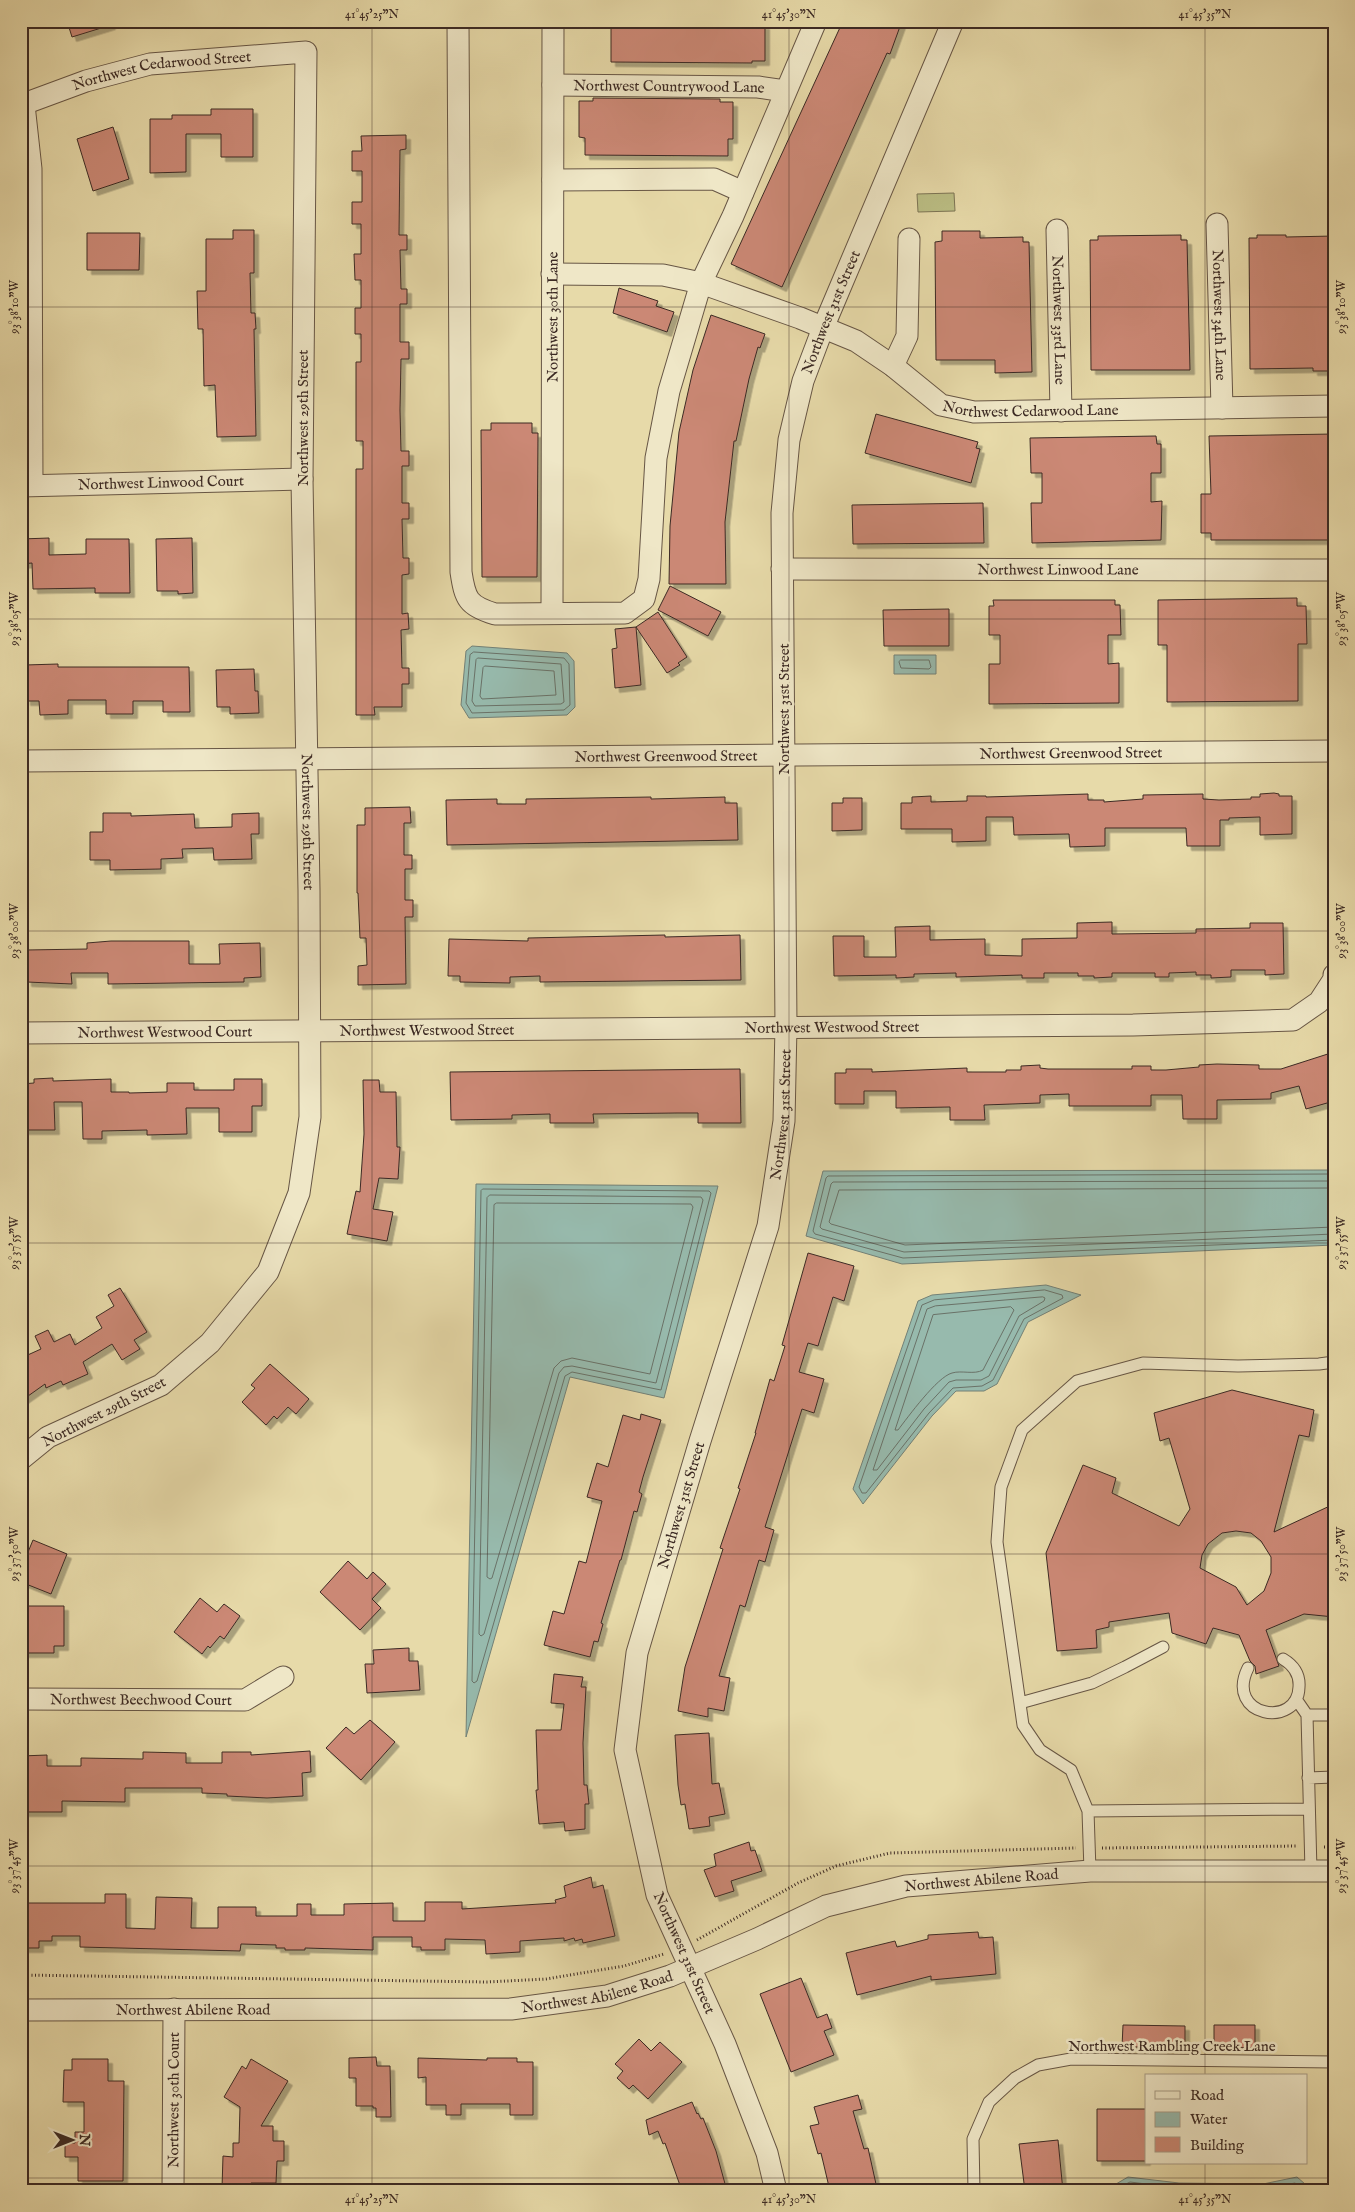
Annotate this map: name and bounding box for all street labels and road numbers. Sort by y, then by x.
street label: Northwest Cedarwood Street [69,47,252,95]
street label: Northwest Countrywood Lane [573,76,766,97]
street label: Northwest 31st Street [797,247,864,377]
street label: Northwest 34th Lane [1208,249,1231,381]
street label: Northwest 30th Lane [543,251,562,382]
street label: Northwest 33rd Lane [1048,255,1070,385]
street label: Northwest 29th Street [294,350,313,486]
street label: Northwest Cedarwood Lane [941,396,1119,422]
street label: Northwest Linwood Court [78,471,244,494]
street label: Northwest Linwood Lane [977,560,1139,579]
street label: Northwest 31st Street [775,643,794,775]
street label: Northwest Greenwood Street [979,743,1163,763]
street label: Northwest Greenwood Street [574,746,758,766]
street label: Northwest 29th Street [297,753,319,891]
street label: Northwest Westwood Street [744,1017,919,1037]
street label: Northwest Westwood Street [339,1020,515,1040]
street label: Northwest Westwood Court [78,1022,252,1042]
street label: Northwest 31st Street [766,1049,795,1181]
street label: Northwest 29th Street [39,1373,169,1451]
street label: Northwest 31st Street [653,1439,709,1571]
street label: Northwest Beechwood Court [50,1690,232,1709]
street label: Northwest Abilene Road [903,1864,1060,1896]
street label: Northwest 31st Street [649,1889,719,2017]
street label: Northwest Abilene Road [520,1966,676,2017]
street label: Northwest Abilene Road [116,2000,271,2019]
street label: Northwest 30th Court [164,2032,183,2168]
street label: Northwest Rambling Creek Lane [1068,2037,1276,2056]

